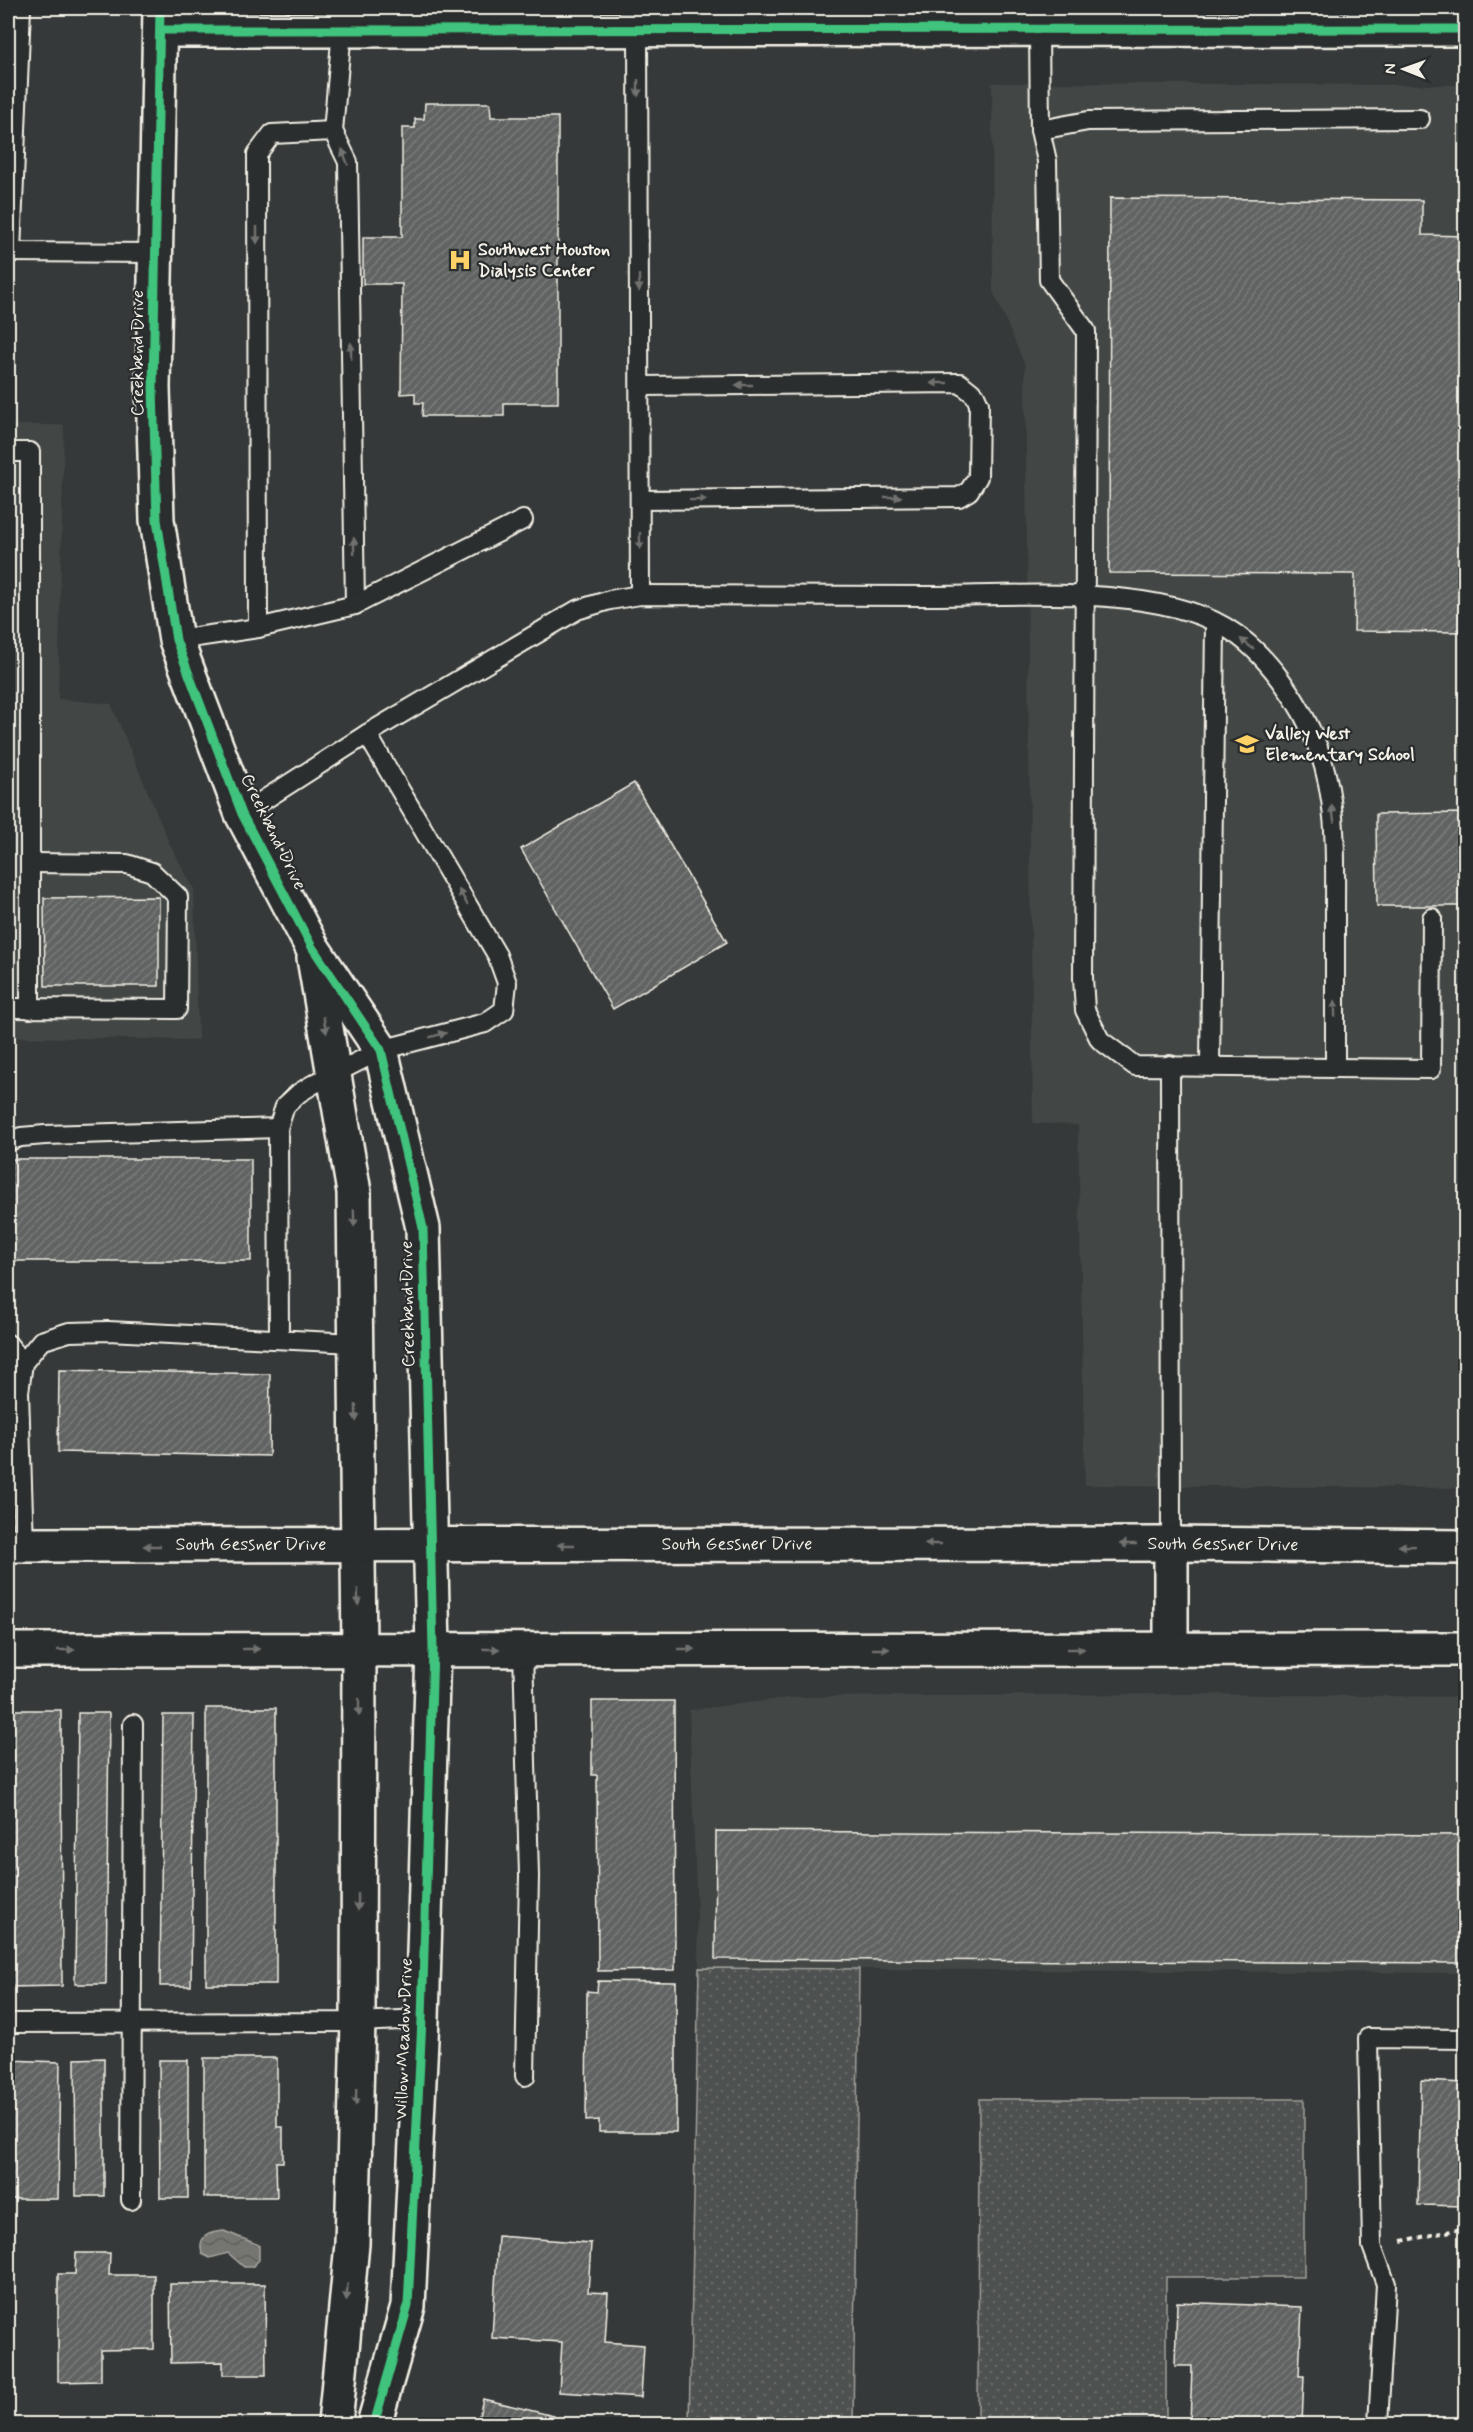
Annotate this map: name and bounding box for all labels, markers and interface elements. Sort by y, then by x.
north arrow [1374,39,1434,99]
text: N [1380,63,1401,74]
one-way arrow [633,79,643,98]
one-way arrow [339,148,349,166]
one-way arrow [252,225,262,244]
place label: Southwest Houston Dialysis Center [478,238,610,283]
hospital icon: Southwest Houston Dialysis Center [447,247,473,273]
one-way arrow [634,274,644,293]
street label: Creekbend Drive [126,290,150,416]
one-way arrow [346,342,356,361]
one-way arrow [930,378,949,388]
one-way arrow [735,380,754,390]
one-way arrow [884,492,903,502]
one-way arrow [689,495,708,505]
one-way arrow [635,532,645,551]
one-way arrow [349,537,359,556]
one-way arrow [1239,638,1255,651]
place label: Valley West Elementary School [1265,722,1415,767]
school or university icon: Valley West Elementary School [1234,731,1260,757]
street label: Creekbend Drive [234,770,312,894]
one-way arrow [1328,805,1337,824]
one-way arrow [458,888,468,905]
one-way arrow [1330,999,1340,1018]
one-way arrow [321,1016,330,1035]
one-way arrow [429,1030,447,1040]
one-way arrow [349,1208,359,1227]
street label: Creekbend Drive [395,1241,421,1367]
one-way arrow [351,1403,361,1422]
street label: South Gessner Drive [662,1532,812,1556]
street label: South Gessner Drive [1148,1532,1299,1557]
street label: South Gessner Drive [176,1533,326,1557]
one-way arrow [924,1539,943,1549]
one-way arrow [1119,1539,1138,1549]
one-way arrow [557,1540,576,1550]
one-way arrow [142,1541,161,1551]
one-way arrow [1398,1542,1417,1551]
one-way arrow [353,1588,363,1607]
one-way arrow [241,1644,260,1654]
one-way arrow [482,1644,501,1654]
one-way arrow [677,1644,696,1654]
one-way arrow [872,1644,891,1654]
one-way arrow [1067,1644,1086,1654]
one-way arrow [56,1645,75,1655]
one-way arrow [354,1698,364,1717]
one-way arrow [353,1893,363,1912]
street label: Willow Meadow Drive [389,1958,419,2120]
one-way arrow [351,2088,360,2107]
one-way arrow [342,2282,352,2301]

